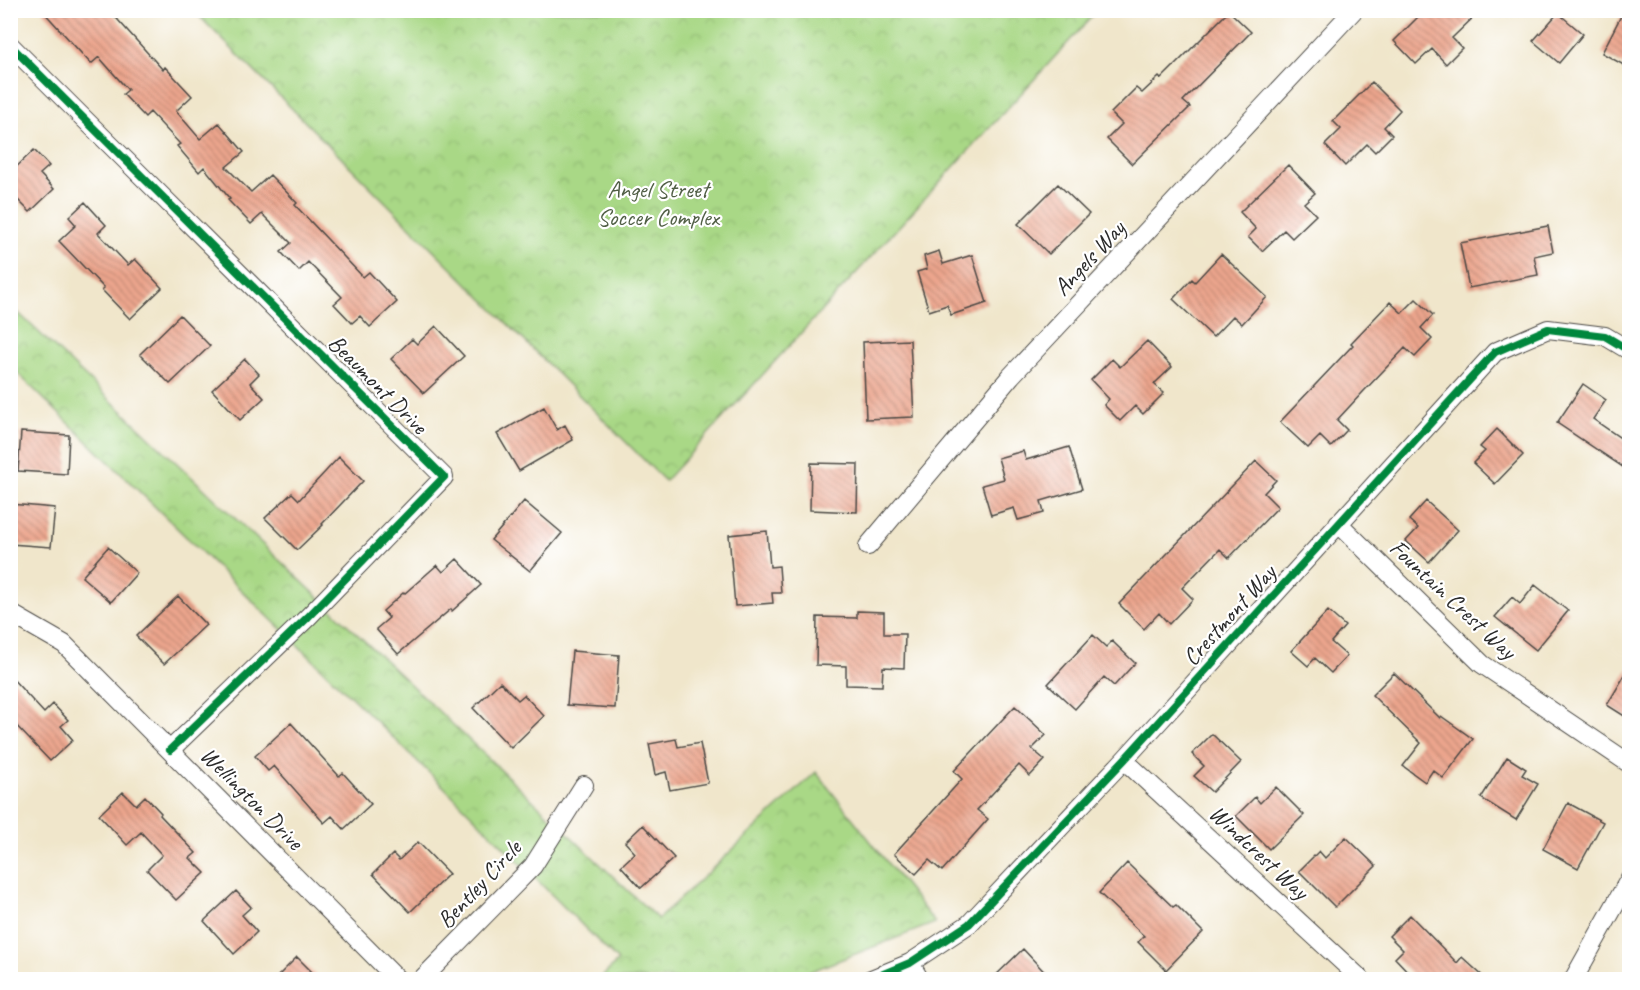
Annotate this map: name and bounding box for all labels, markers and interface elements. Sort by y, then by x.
park label: Angel Street Soccer Complex [597,174,721,232]
street label: Angels Way [1047,213,1133,302]
street label: Beaumont Drive [322,328,436,442]
street label: Fountain Crest Way [1383,533,1524,667]
street label: Crestmont Way [1176,557,1283,672]
street label: Wellington Drive [194,740,311,857]
street label: Windcrest Way [1203,798,1316,907]
street label: Bentley Circle [430,832,529,935]

